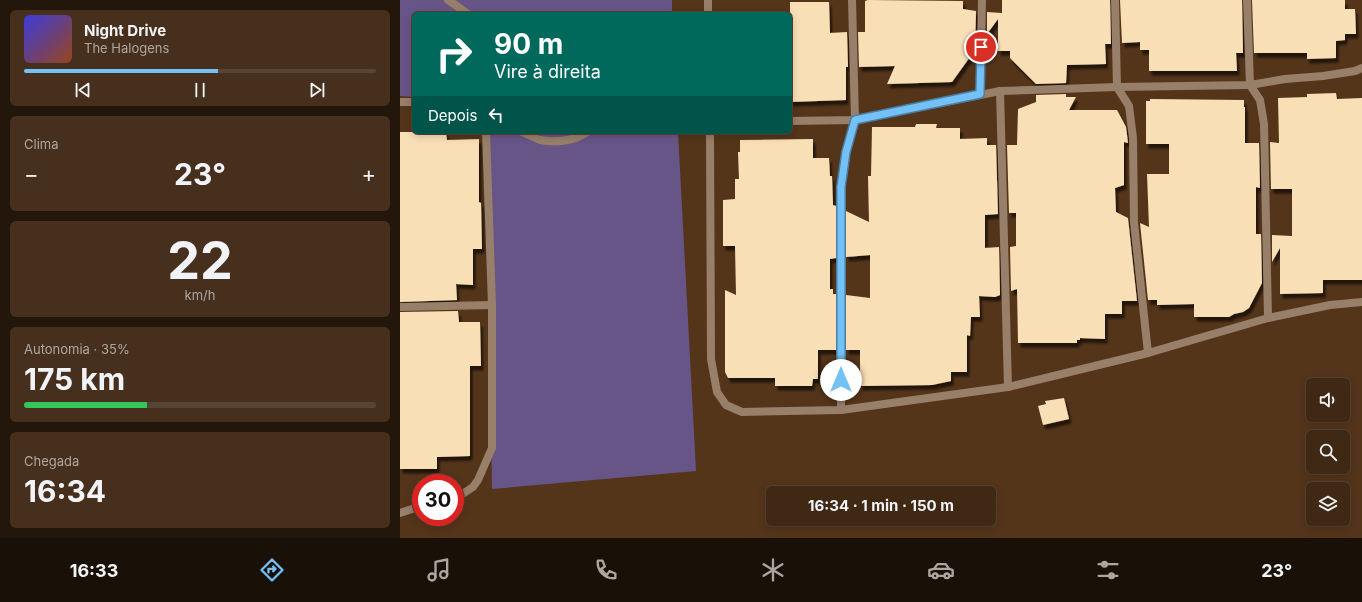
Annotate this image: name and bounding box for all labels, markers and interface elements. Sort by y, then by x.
text: Night Drive [84,21,166,40]
text: 90 m [494,27,563,61]
icon: right [428,28,480,80]
pin [964,30,998,64]
icon: arrive [970,36,992,58]
text: The Halogens [84,40,169,56]
text: Vire à direita [494,61,601,82]
icon: previous [72,79,94,101]
icon: pause [189,79,211,101]
icon: next [306,79,328,101]
icon: left [485,104,507,126]
text: Depois [428,106,477,125]
text: Clima [24,136,58,152]
text: 23° [174,156,226,192]
text: − [24,161,39,187]
text: + [361,161,376,187]
text: 22 [167,229,233,292]
text: km/h [185,287,215,303]
text: Autonomia · 35% [24,341,130,357]
position arrow [820,359,862,401]
text: 175 km [24,361,125,397]
map controls [1306,378,1350,526]
button: sound [1306,378,1350,422]
button: search [1306,430,1350,474]
text: Chegada [24,453,79,469]
text: 16:34 [24,473,106,509]
speed limit sign: 30 [412,474,464,526]
button: layers [1306,482,1350,526]
text: 16:34 · 1 min · 150 m [808,496,954,515]
icon: directions [258,556,286,584]
icon: music [425,556,453,584]
icon: phone [592,556,620,584]
icon: climate [759,556,787,584]
icon: car [927,556,955,584]
icon: filters [1094,556,1122,584]
text: 16:33 [70,560,118,581]
text: 23° [1261,560,1292,581]

